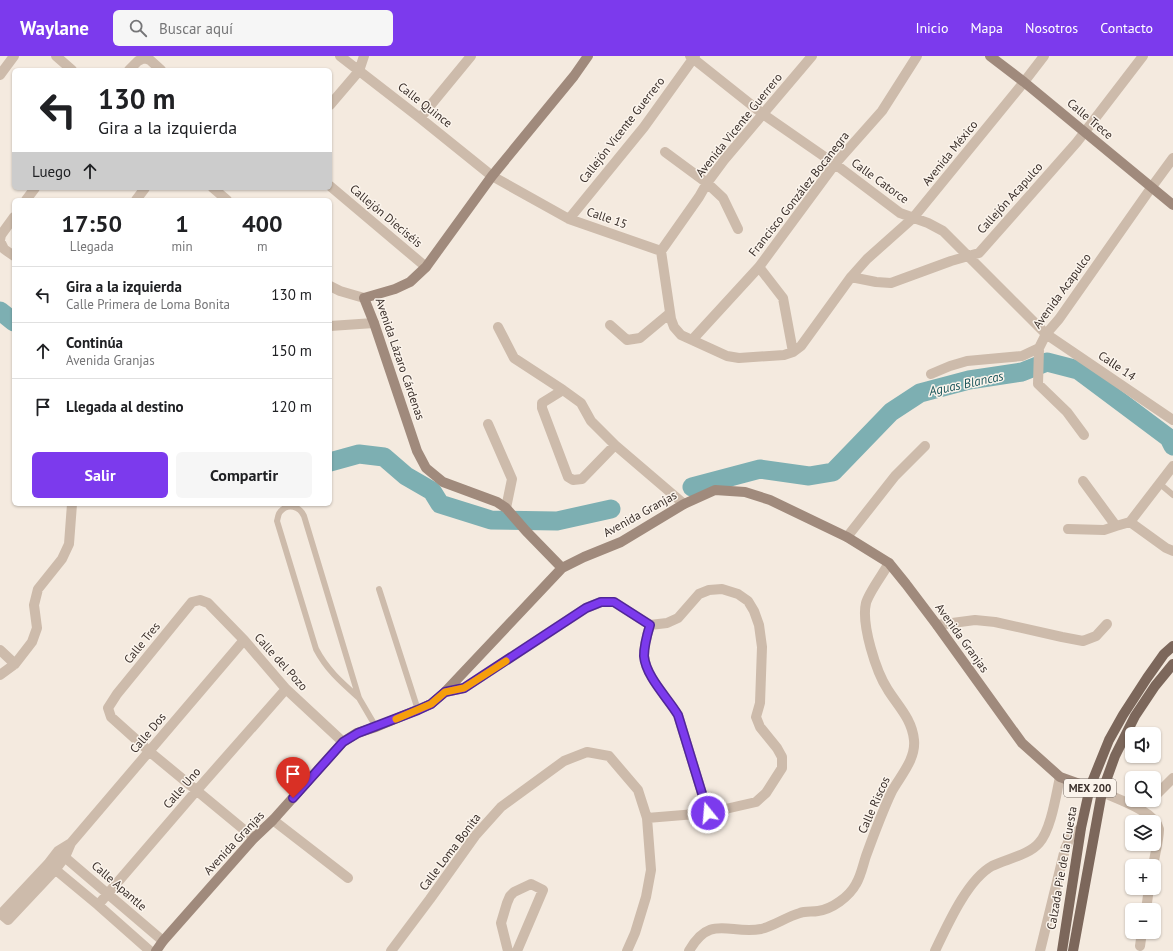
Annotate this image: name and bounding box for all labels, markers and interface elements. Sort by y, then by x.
search box [113,10,393,46]
text: Waylane [20,16,89,40]
icon: search [127,17,149,39]
text: Buscar aquí [159,19,233,38]
text: Inicio [915,19,948,37]
text: Mapa [970,19,1003,37]
text: Nosotros [1025,19,1078,37]
text: Contacto [1100,19,1153,37]
street label: Avenida Vicente Guerrero [692,70,785,180]
street label: Callejón Vicente Guerrero [576,74,668,186]
street label: Calle Quince [395,79,455,130]
text: 130 m [98,80,175,117]
icon: left [32,84,84,136]
street label: Calle Trece [1064,95,1116,142]
text: Gira a la izquierda [98,116,237,139]
street label: Avenida México [919,117,981,189]
street label: Francisco González Bocanegra [745,128,852,259]
street label: Calle Catorce [849,155,912,206]
street label: Callejón Acapulco [974,159,1046,236]
icon: ahead [79,160,101,182]
text: Luego [32,162,71,181]
street label: Callejón Dieciséis [347,181,426,250]
street label: Calle 15 [585,204,629,231]
text: 17:50 [61,208,122,239]
text: 1 [175,208,189,239]
text: 400 [242,208,283,239]
text: Llegada [70,238,114,255]
text: min [171,238,193,255]
text: m [257,238,268,255]
street label: Avenida Acapulco [1029,250,1094,331]
text: Gira a la izquierda [66,277,182,296]
icon: left [32,284,54,306]
text: 130 m [271,285,312,304]
text: Calle Primera de Loma Bonita [66,296,230,313]
street label: Avenida Lázaro Cárdenas [373,296,428,422]
text: Continúa [66,333,123,352]
icon: ahead [32,340,54,362]
text: 150 m [271,341,312,360]
street label: Calle 14 [1096,348,1139,384]
text: Avenida Granjas [66,352,155,369]
water label: Aguas Blancas [926,367,1006,400]
icon: arrive [32,396,54,418]
text: Llegada al destino [66,397,184,416]
text: 120 m [271,397,312,416]
button: Salir [32,452,168,498]
button: Compartir [176,452,312,498]
street label: Avenida Granjas [600,487,679,540]
street label: Avenida Granjas [932,600,993,675]
street label: Calle Tres [120,619,163,667]
street label: Calle del Pozo [252,630,311,694]
street label: Calle Dos [126,709,169,756]
map controls [1125,727,1161,939]
button: sound [1125,727,1161,763]
pin [276,757,310,798]
icon: arrive [282,763,304,785]
street label: Calle Uno [160,764,204,811]
button: search [1125,771,1161,807]
street label: Calle Riscos [854,774,893,836]
road number: MEX 200 [1064,779,1116,797]
position arrow [687,792,729,834]
street label: Calzada Pie de la Cuesta [1043,805,1080,931]
street label: Avenida Granjas [200,808,267,878]
street label: Calle Loma Bonita [416,810,484,893]
button: layers [1125,815,1161,851]
street label: Calle Apantle [89,858,150,914]
button: + [1125,859,1161,895]
button: − [1125,903,1161,939]

